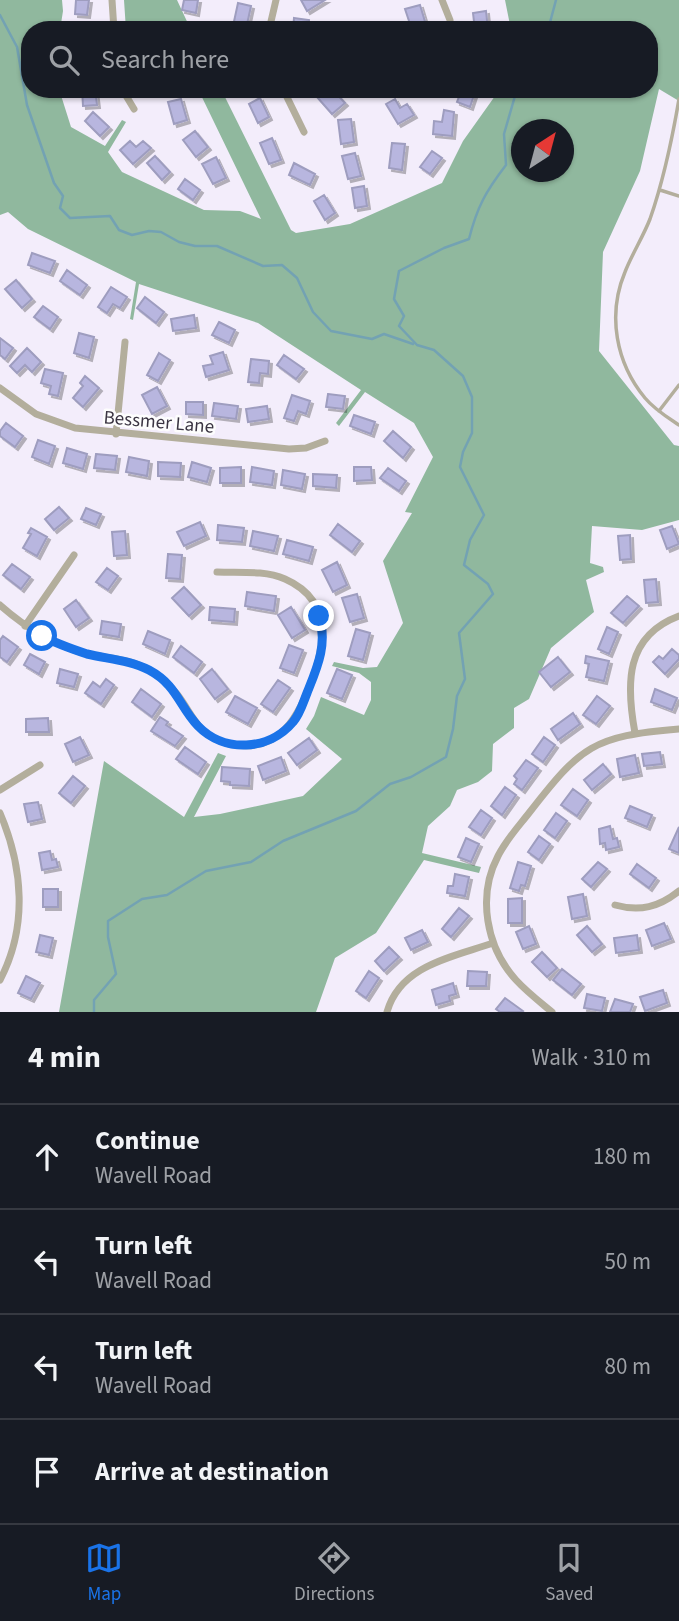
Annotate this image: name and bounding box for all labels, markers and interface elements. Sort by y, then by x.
search box [21,21,658,98]
icon: search [45,41,83,79]
text: Search here [101,41,229,78]
north arrow [511,119,574,182]
street label: Bessmer Lane [103,404,215,441]
route end [303,600,334,631]
route start [26,620,57,651]
text: 4 min [28,1036,101,1079]
text: Walk · 310 m [532,1041,651,1074]
text: Continue [95,1122,200,1159]
icon: ahead [28,1138,66,1176]
text: 180 m [593,1140,651,1173]
text: Wavell Road [95,1159,212,1192]
text: Turn left [95,1227,192,1264]
icon: left [28,1243,66,1281]
text: 50 m [604,1245,651,1278]
text: Wavell Road [95,1264,212,1297]
text: Turn left [95,1332,192,1369]
icon: left [28,1348,66,1386]
text: 80 m [604,1350,651,1383]
text: Wavell Road [95,1369,212,1402]
icon: arrive [28,1453,66,1491]
text: Arrive at destination [95,1453,329,1490]
tab: Map [85,1539,123,1608]
tab: Directions [294,1539,374,1608]
tab: Saved [545,1539,594,1608]

